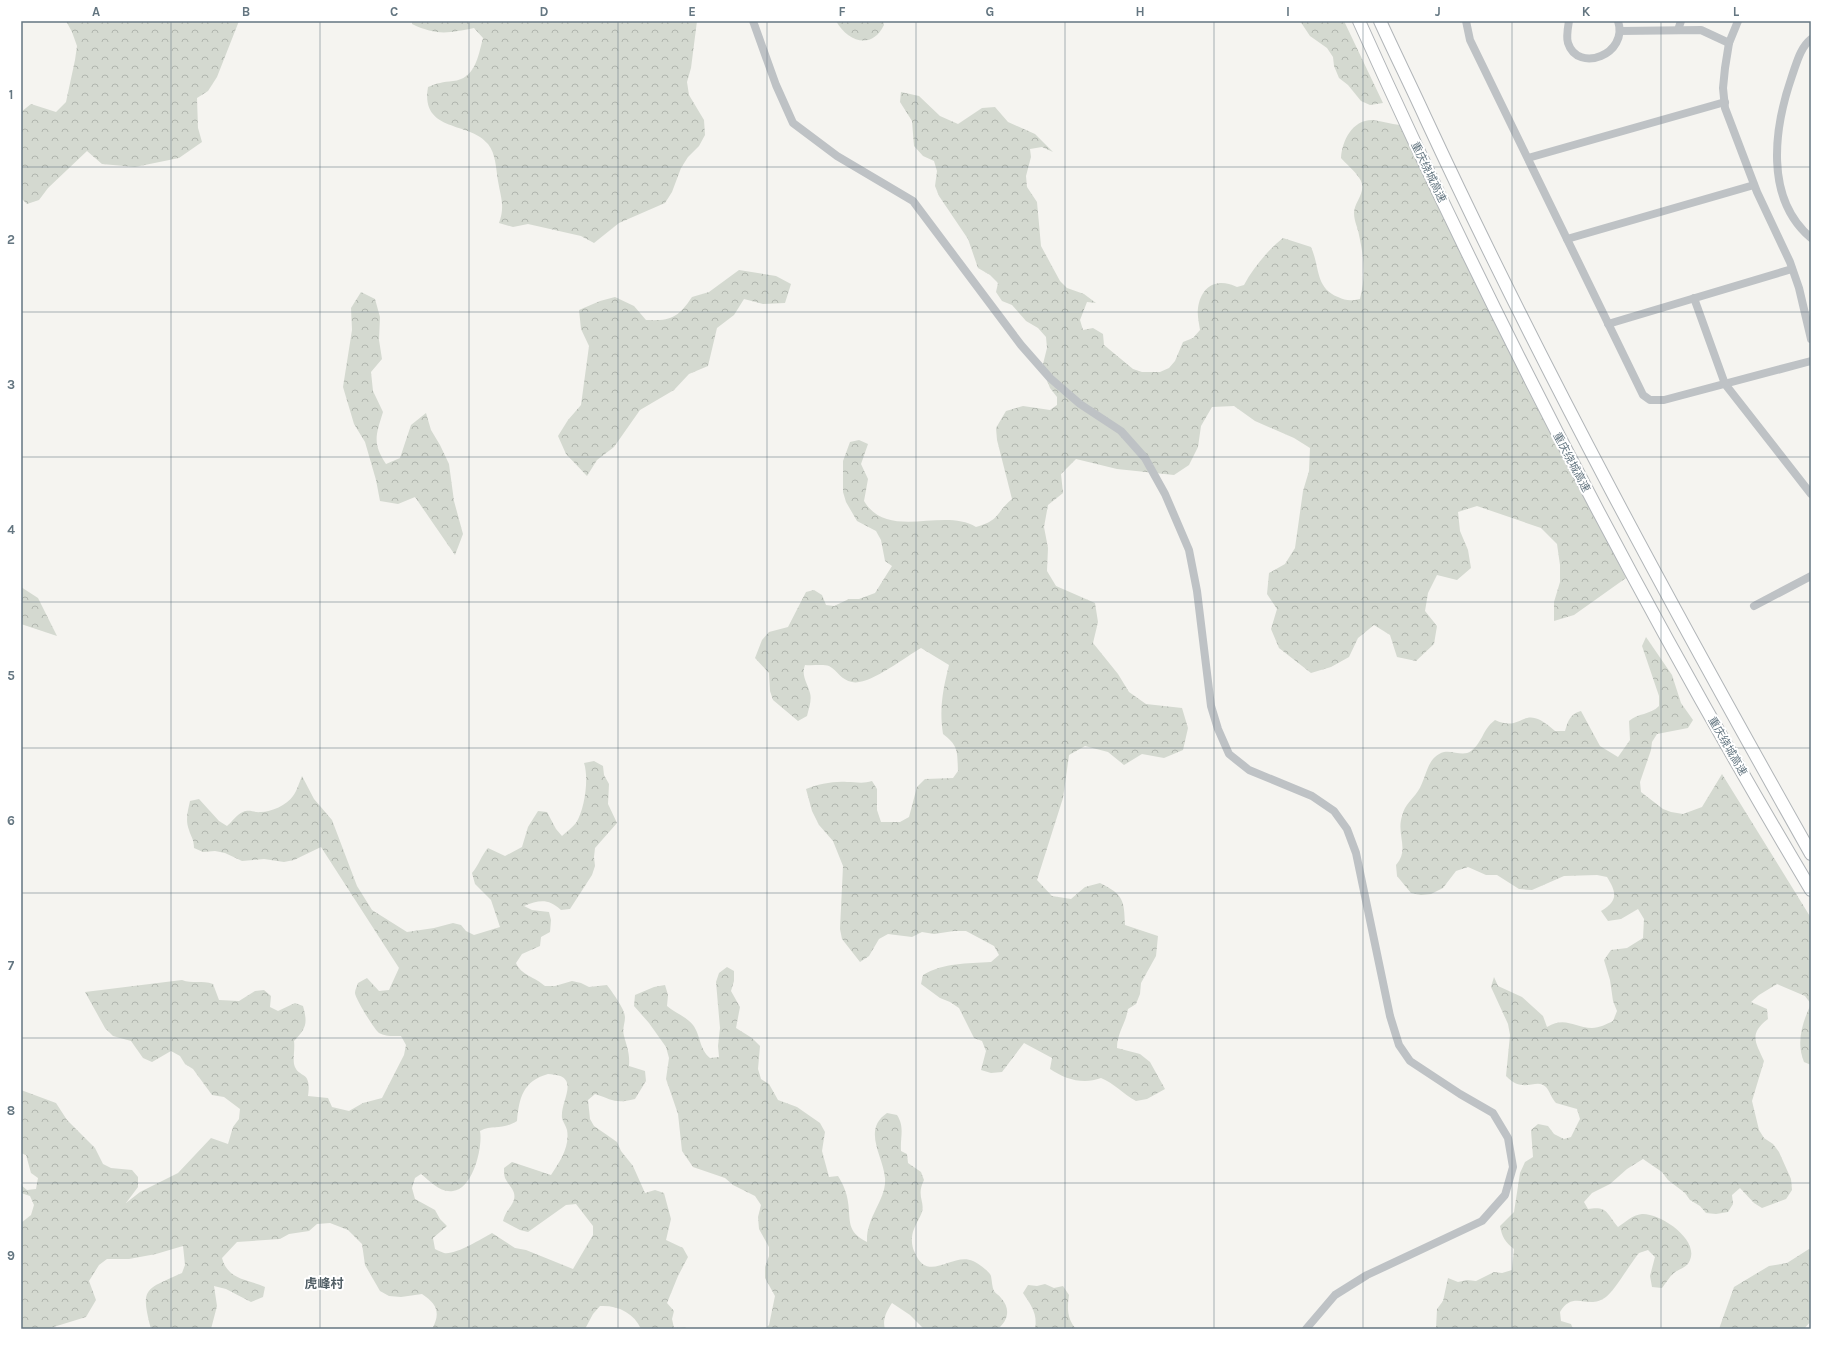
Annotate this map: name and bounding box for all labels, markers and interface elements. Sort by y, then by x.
text: A [92,4,100,19]
text: B [242,4,250,19]
text: C [390,4,398,19]
text: D [540,4,549,19]
text: E [688,4,696,19]
text: F [838,4,846,19]
text: G [986,4,994,19]
text: H [1135,4,1145,19]
text: I [1286,4,1290,19]
text: J [1435,4,1441,19]
text: K [1582,4,1591,19]
text: L [1733,4,1740,19]
text: 1 [9,87,13,102]
street label: 重庆绕城高速 [1408,140,1449,205]
text: 2 [7,232,15,247]
text: 3 [7,377,15,392]
street label: 重庆绕城高速 [1550,430,1593,494]
text: 4 [7,522,15,537]
text: 5 [7,668,15,683]
street label: 重庆绕城高速 [1705,714,1750,778]
text: 6 [7,813,15,828]
text: 7 [8,958,15,973]
text: 8 [7,1103,15,1118]
text: 9 [7,1248,15,1263]
district label: 虎峰村 [304,1276,344,1291]

